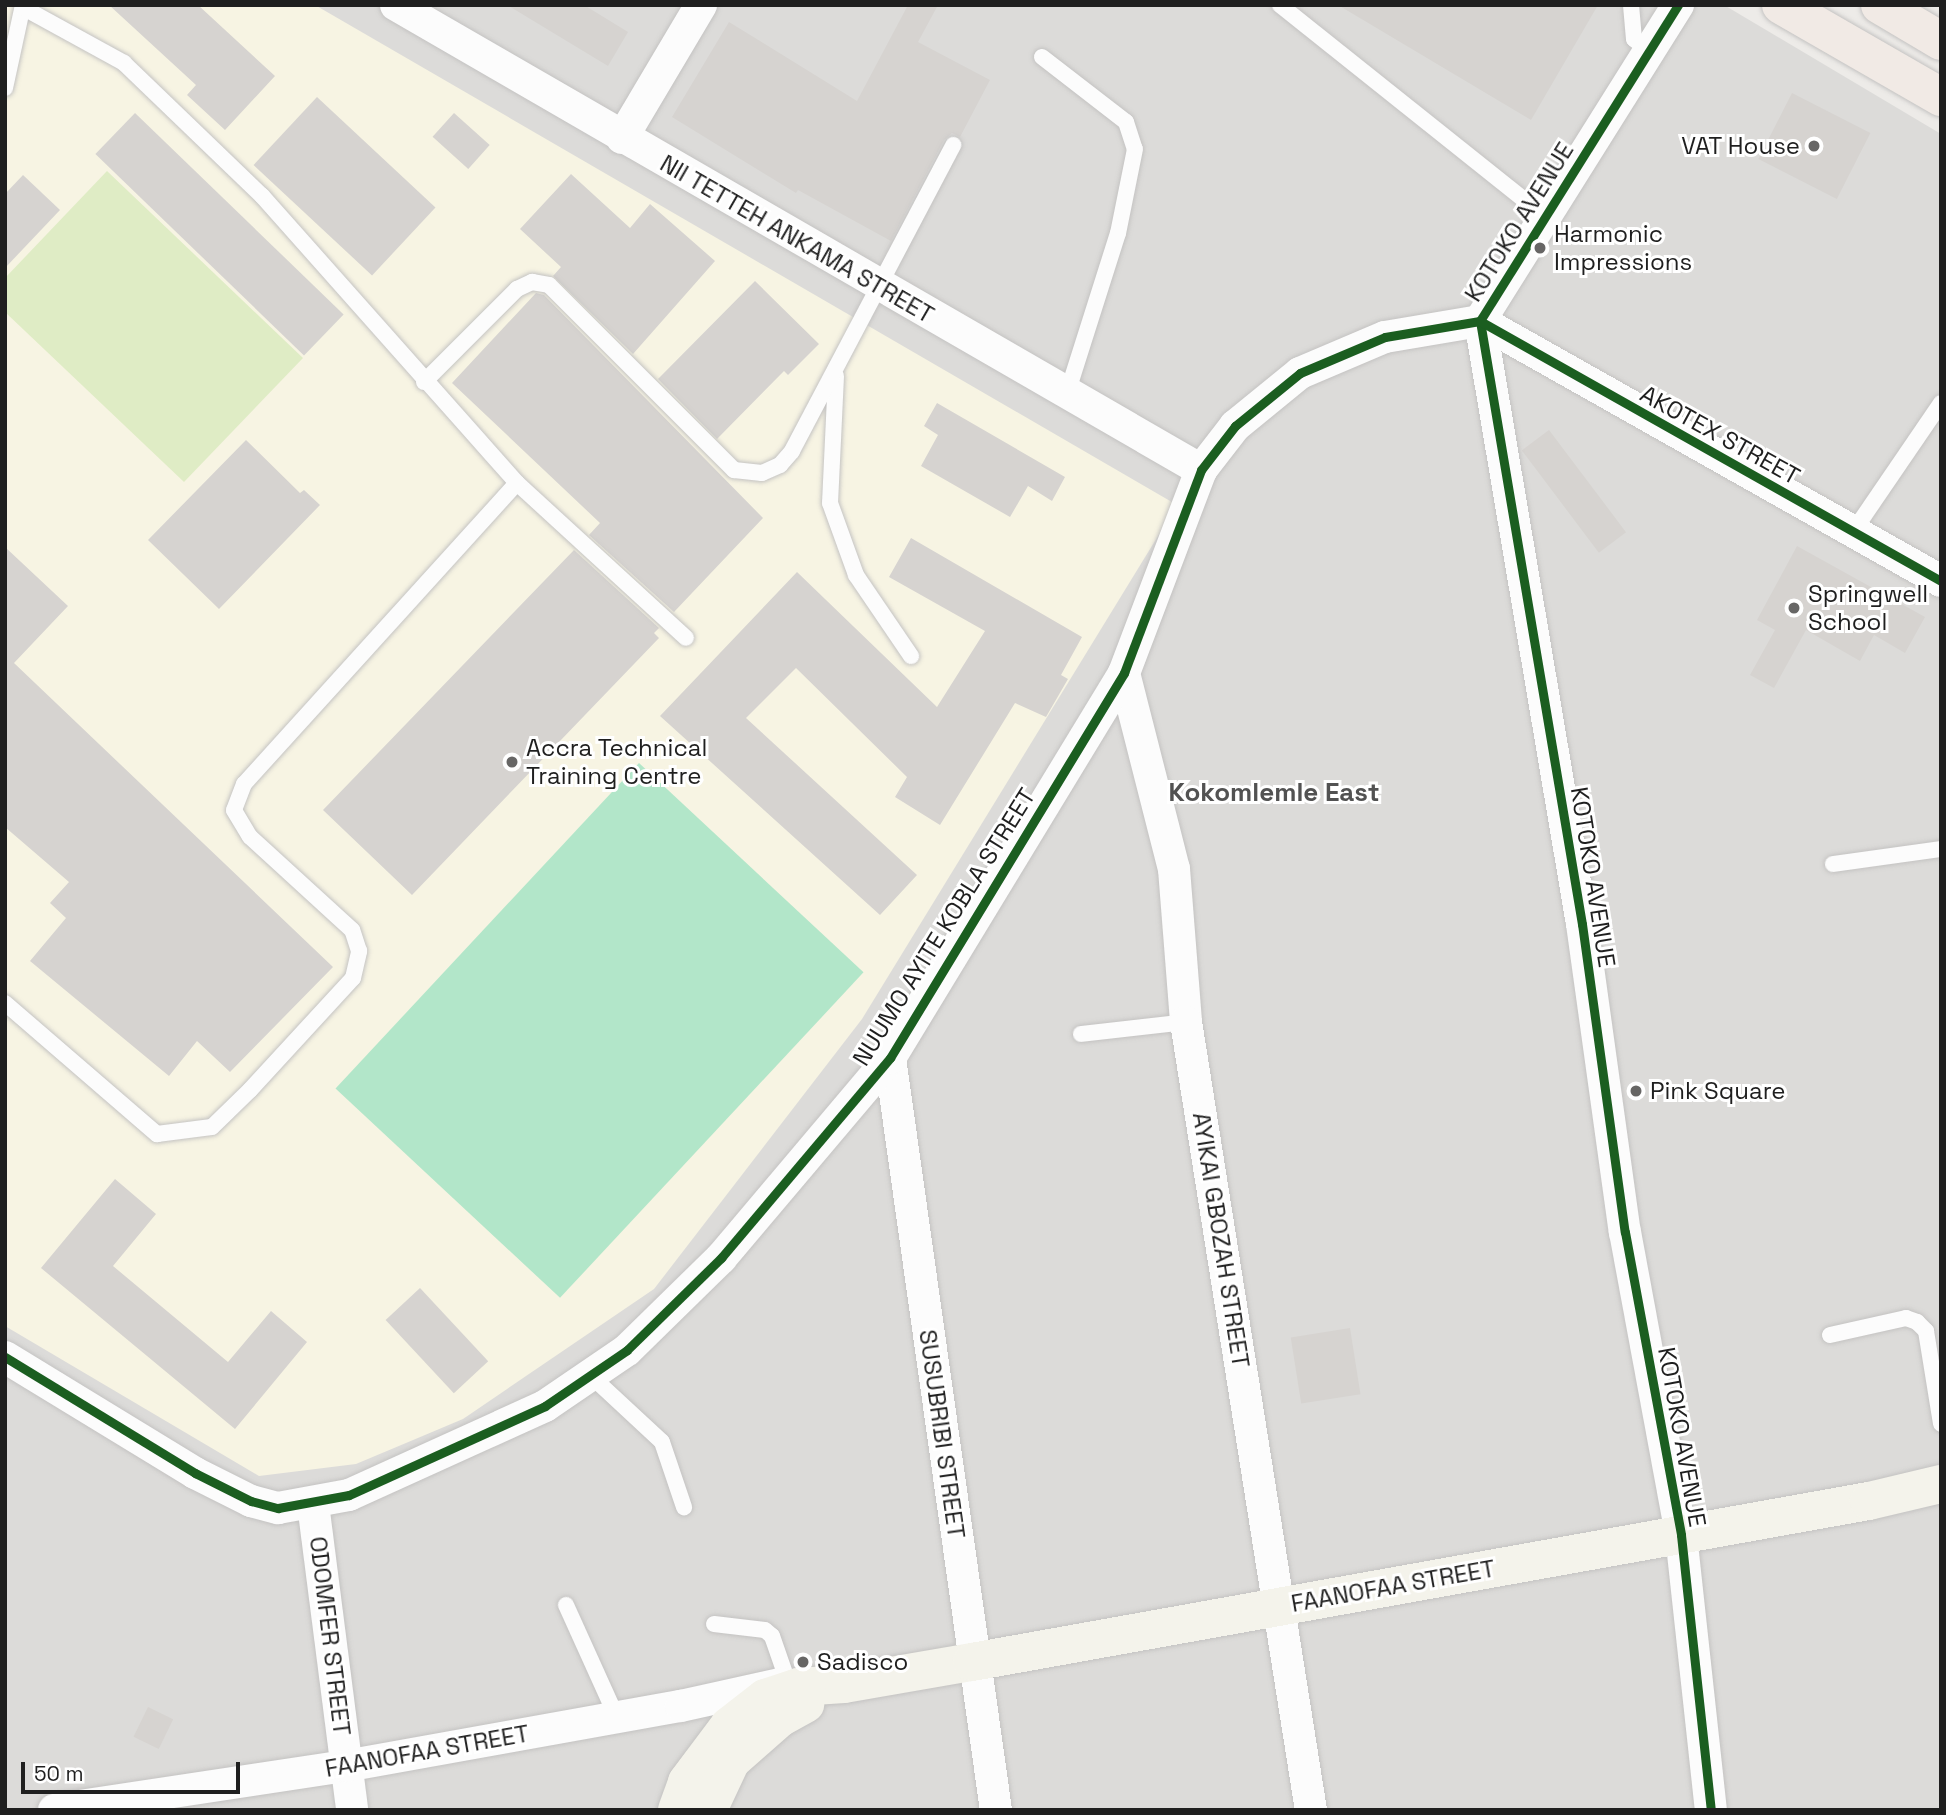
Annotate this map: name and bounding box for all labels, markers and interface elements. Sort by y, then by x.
place label: VAT House [1681,132,1800,160]
street label: KOTOKO AVENUE [1458,137,1580,307]
marker: VAT House [1806,138,1822,154]
street label: NII TETTEH ANKAMA STREET [655,148,939,330]
place label: Harmonic Impressions [1554,220,1692,276]
marker: Harmonic Impressions [1532,240,1548,256]
street label: AKOTEX STREET [1635,379,1805,491]
place label: Springwell School [1808,580,1928,636]
marker: Springwell School [1786,600,1802,616]
place label: Accra Technical Training Centre [526,734,708,790]
marker: Accra Technical Training Centre [504,754,520,770]
district label: Kokomlemle East [1168,777,1380,809]
street label: NUUMO AYITE KOBLA STREET [846,783,1042,1071]
street label: KOTOKO AVENUE [1565,785,1621,969]
place label: Pink Square [1650,1077,1786,1105]
marker: Pink Square [1628,1083,1644,1099]
street label: AYIKAI GBOZAH STREET [1187,1110,1255,1370]
street label: SUSUBRIBI STREET [913,1328,971,1540]
street label: KOTOKO AVENUE [1652,1345,1712,1529]
street label: ODOMFER STREET [303,1535,357,1737]
street label: FAANOFAA STREET [1289,1554,1497,1618]
place label: Sadisco [817,1648,908,1676]
marker: Sadisco [795,1654,811,1670]
street label: FAANOFAA STREET [323,1719,531,1783]
scale bar [24,1748,243,1792]
text: 50 m [34,1760,84,1787]

